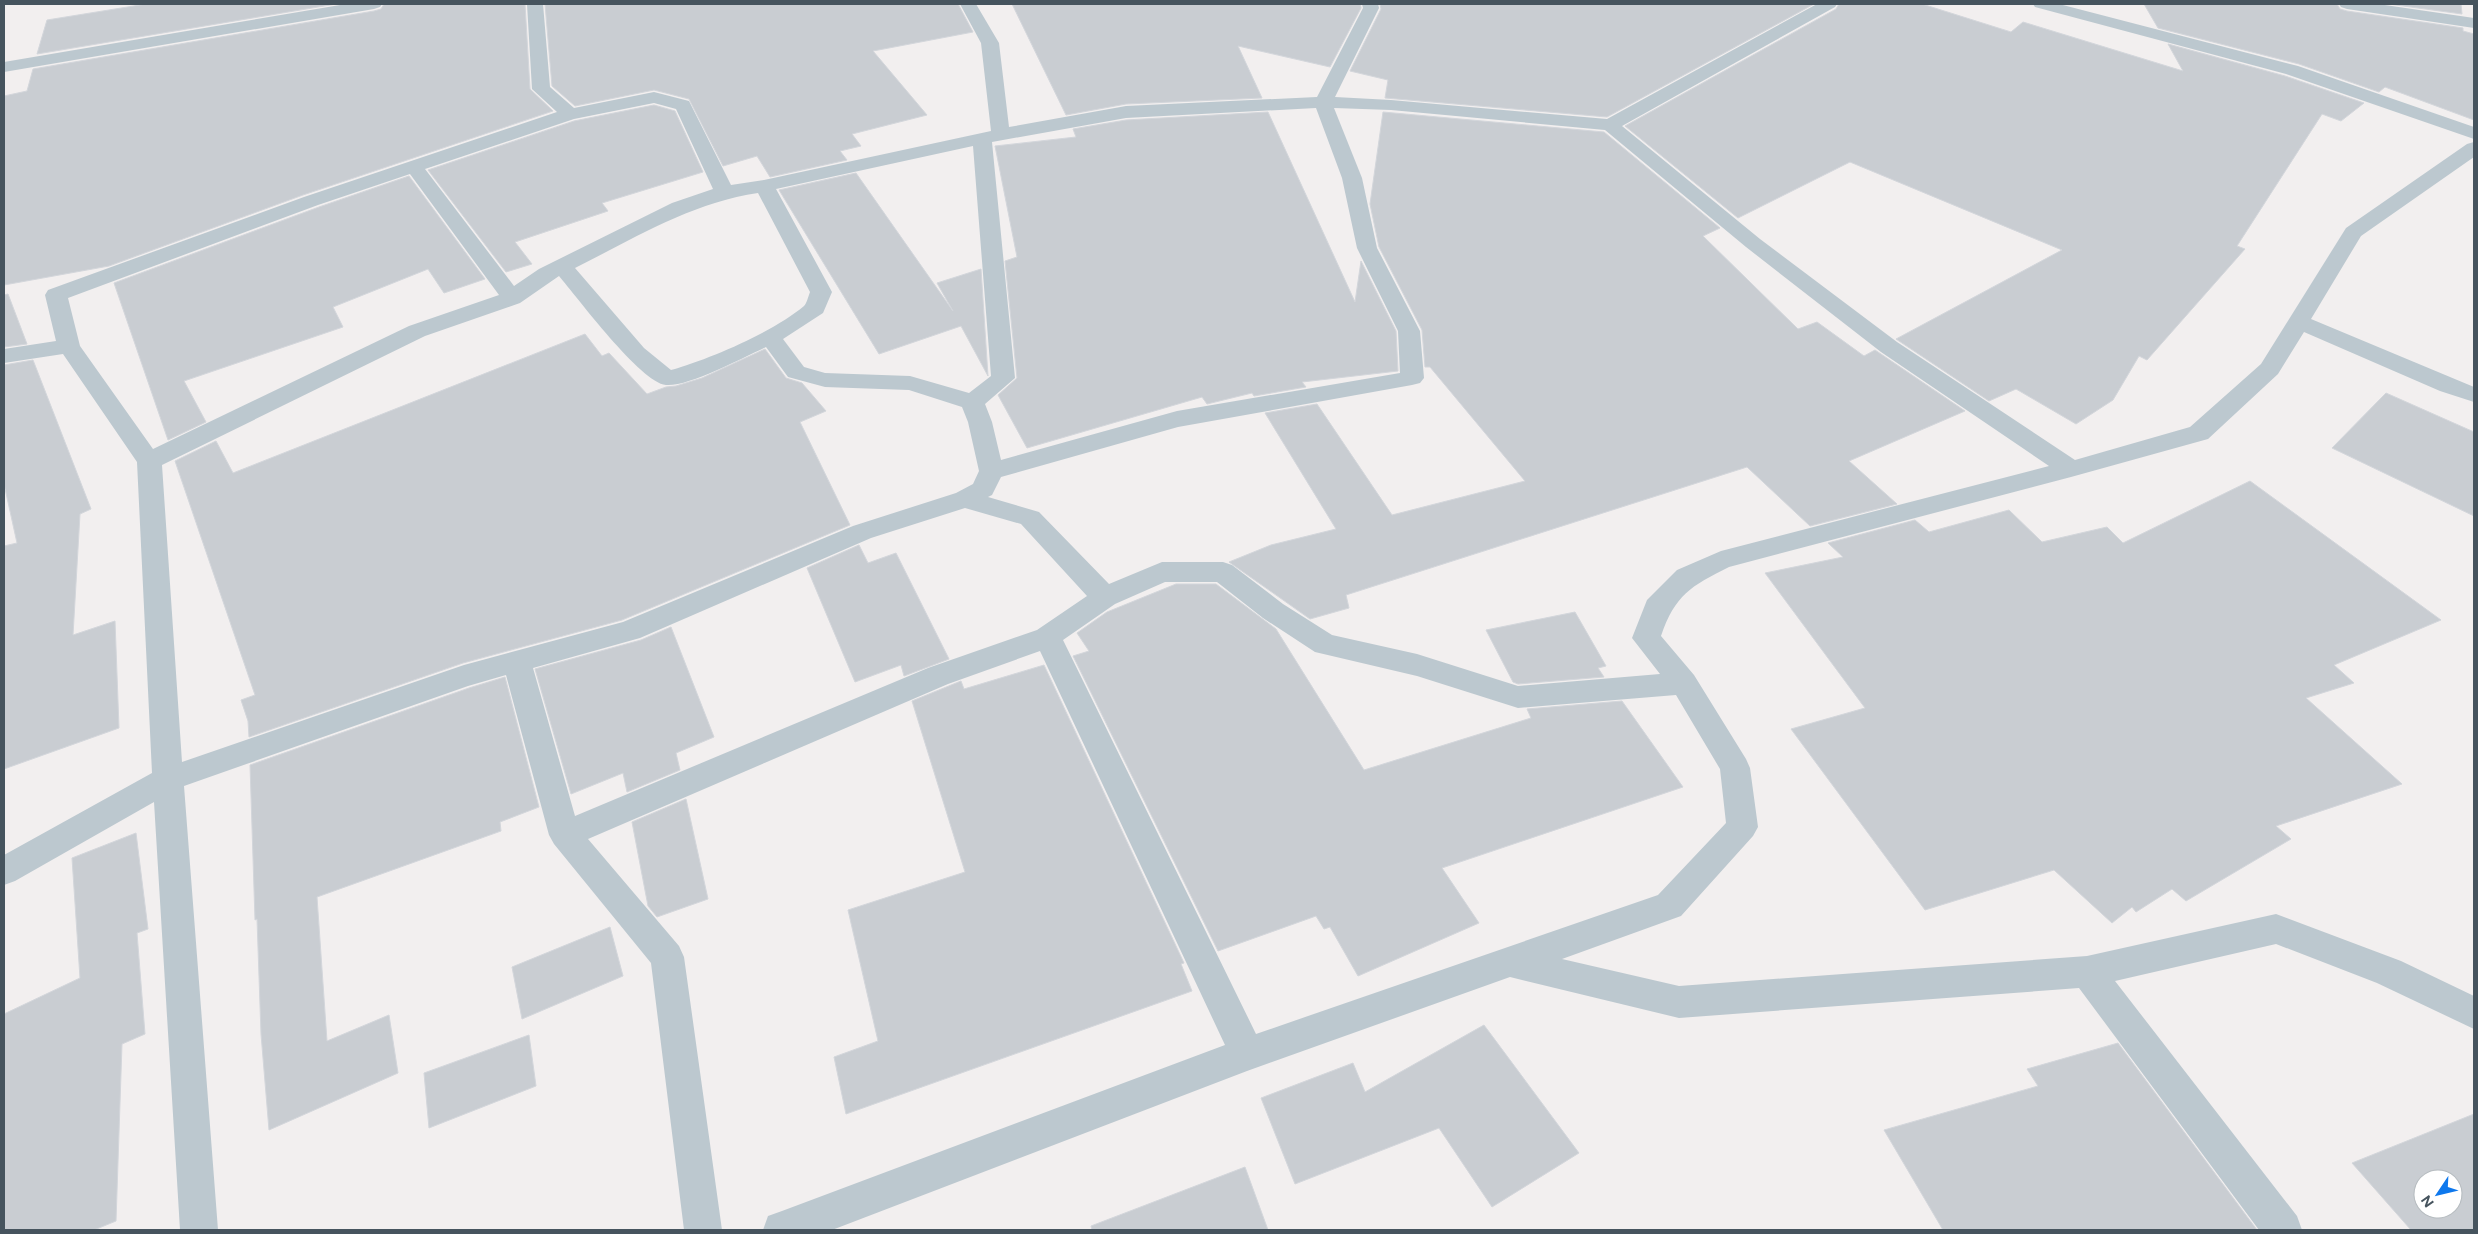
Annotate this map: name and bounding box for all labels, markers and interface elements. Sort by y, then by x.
north arrow [2413,1169,2463,1219]
text: N [2418,1192,2438,1210]

